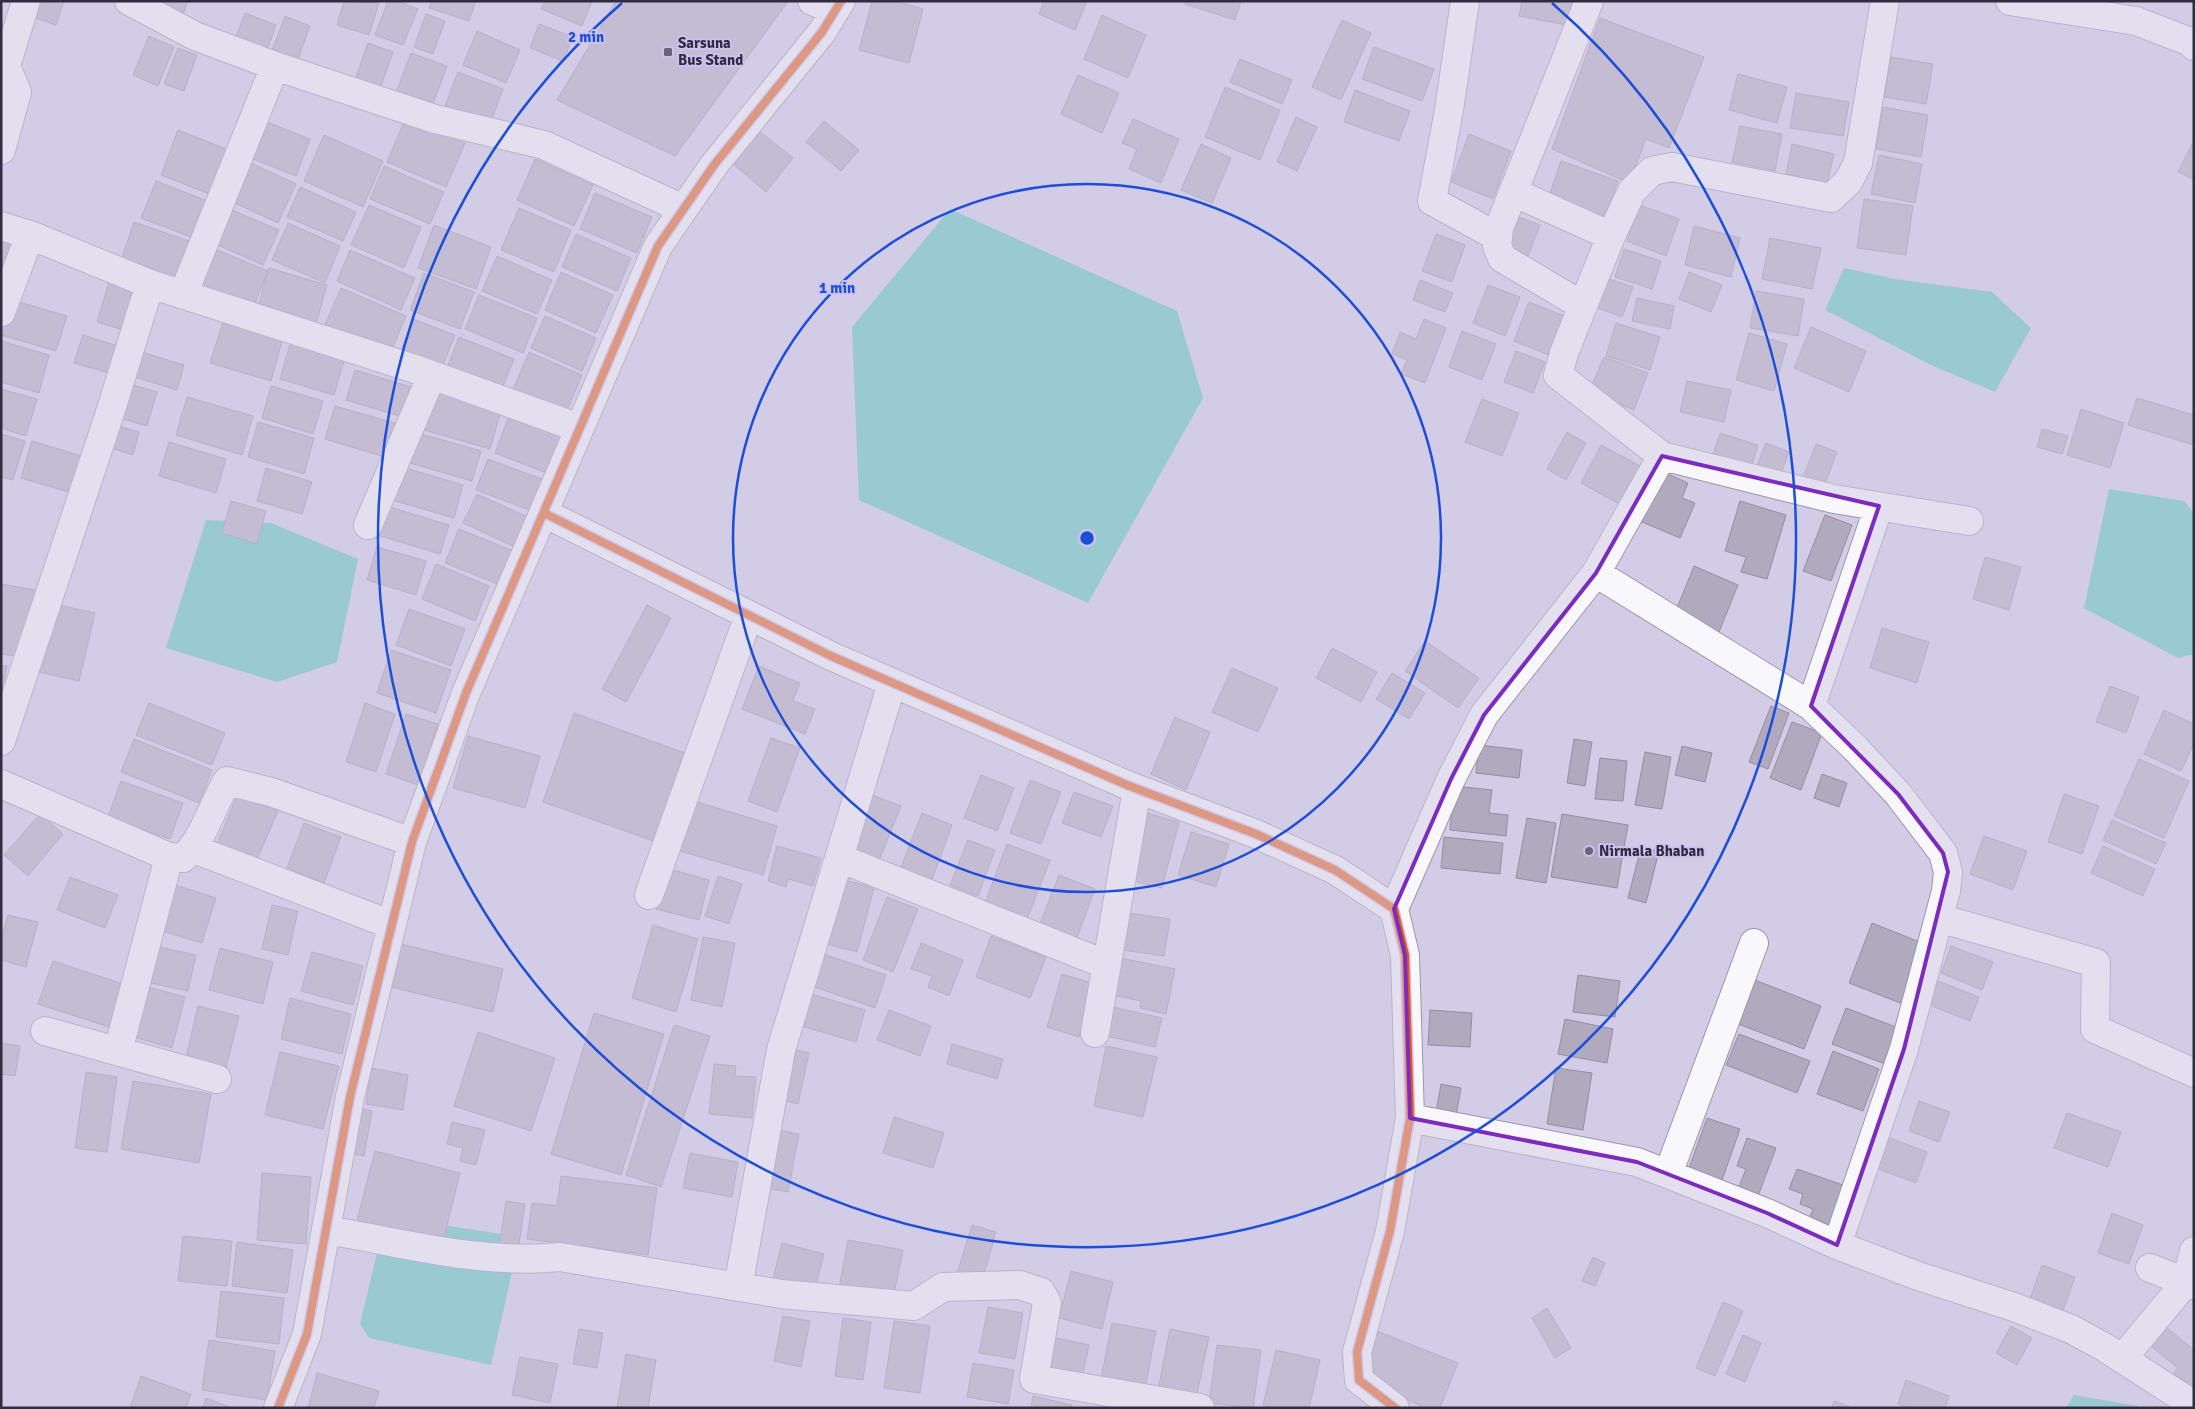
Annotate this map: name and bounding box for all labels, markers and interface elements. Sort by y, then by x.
text: 2 min [568,28,604,46]
place label: Sarsuna Bus Stand [678,34,743,69]
marker: Sarsuna Bus Stand [662,46,674,58]
text: 1 min [819,279,855,297]
centre of rings [1078,529,1096,547]
place label: Nirmala Bhaban [1599,842,1704,860]
marker: Nirmala Bhaban [1583,845,1595,857]

